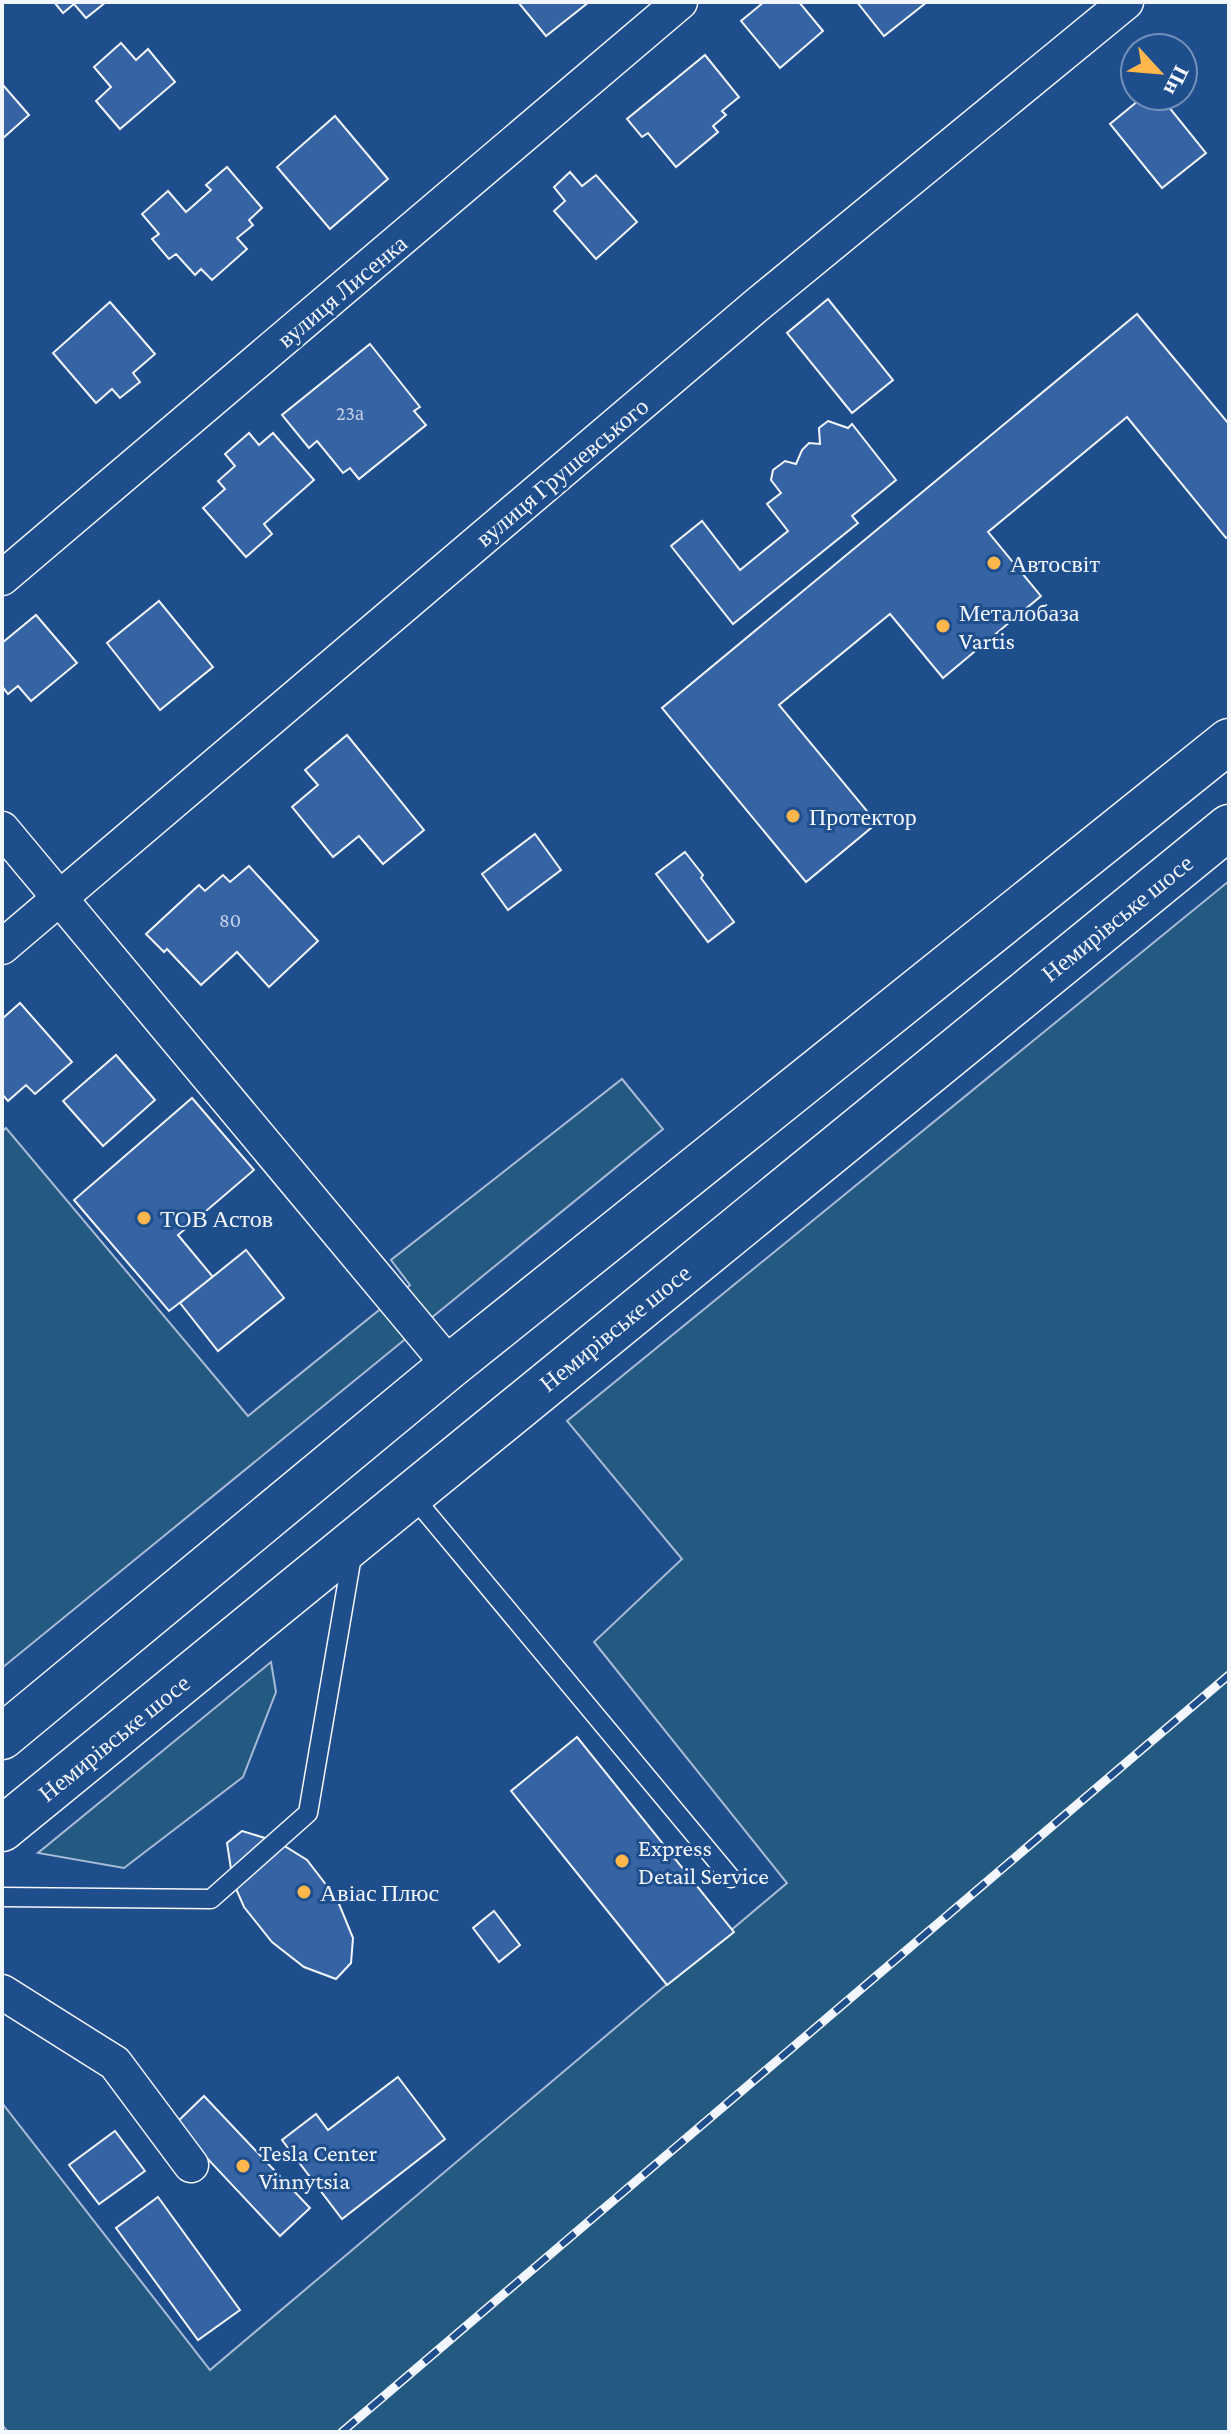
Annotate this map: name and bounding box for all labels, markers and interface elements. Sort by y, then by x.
north arrow [1119,32,1199,112]
text: Пн [1159,62,1194,100]
street label: вулиця Лисенка [272,229,412,353]
street label: вулиця Грушевського [470,392,654,552]
house number: 23а [336,402,364,424]
place label: Автосвіт [1010,550,1100,577]
marker: Автосвіт [985,554,1003,572]
place label: Металобаза Vartis [959,599,1080,654]
marker: Металобаза Vartis [934,617,952,635]
place label: Протектор [809,803,917,830]
marker: Протектор [784,807,802,825]
street label: Немирівське шосе [1036,849,1198,987]
house number: 80 [219,909,241,931]
place label: ТОВ Астов [160,1205,273,1232]
marker: ТОВ Астов [135,1209,153,1227]
street label: Немирівське шосе [534,1259,696,1397]
street label: Немирівське шосе [33,1669,195,1807]
place label: Express Detail Service [638,1834,769,1889]
marker: Express Detail Service [613,1852,631,1870]
place label: Авіас Плюс [320,1879,439,1906]
marker: Авіас Плюс [295,1883,313,1901]
place label: Tesla Center Vinnytsia [259,2139,378,2194]
marker: Tesla Center Vinnytsia [234,2157,252,2175]

